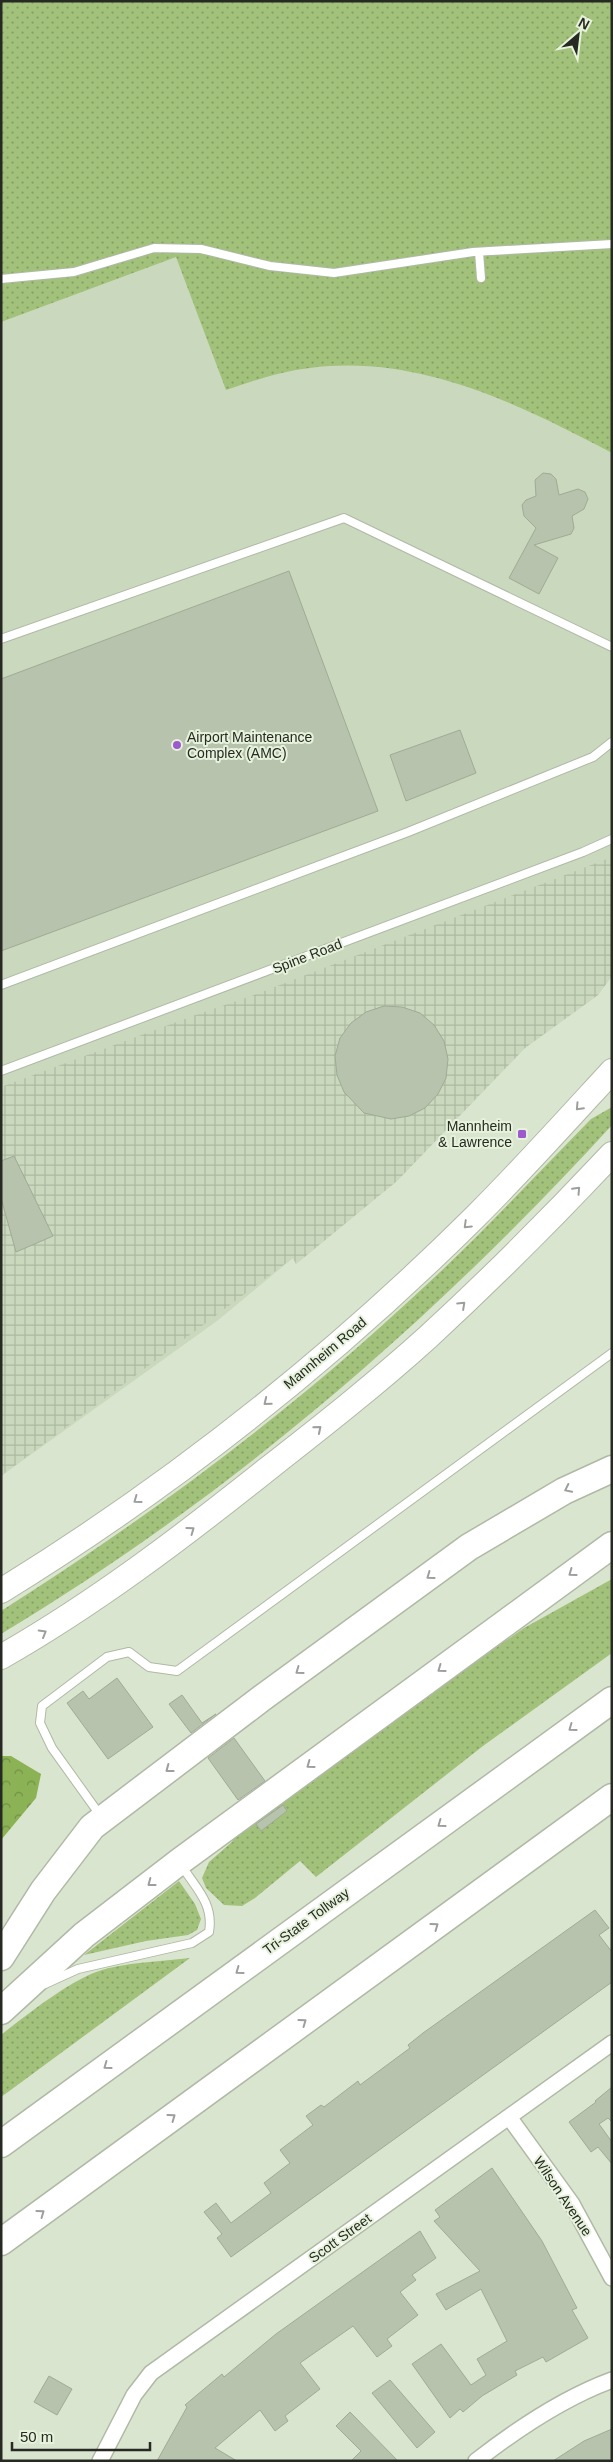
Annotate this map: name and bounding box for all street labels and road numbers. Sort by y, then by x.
street label: Spine Road [270,935,344,977]
street label: Mannheim Road [281,1314,369,1392]
street label: Tri-State Tollway [260,1884,352,1958]
street label: Wilson Avenue [531,2153,596,2239]
street label: Scott Street [306,2210,374,2266]

